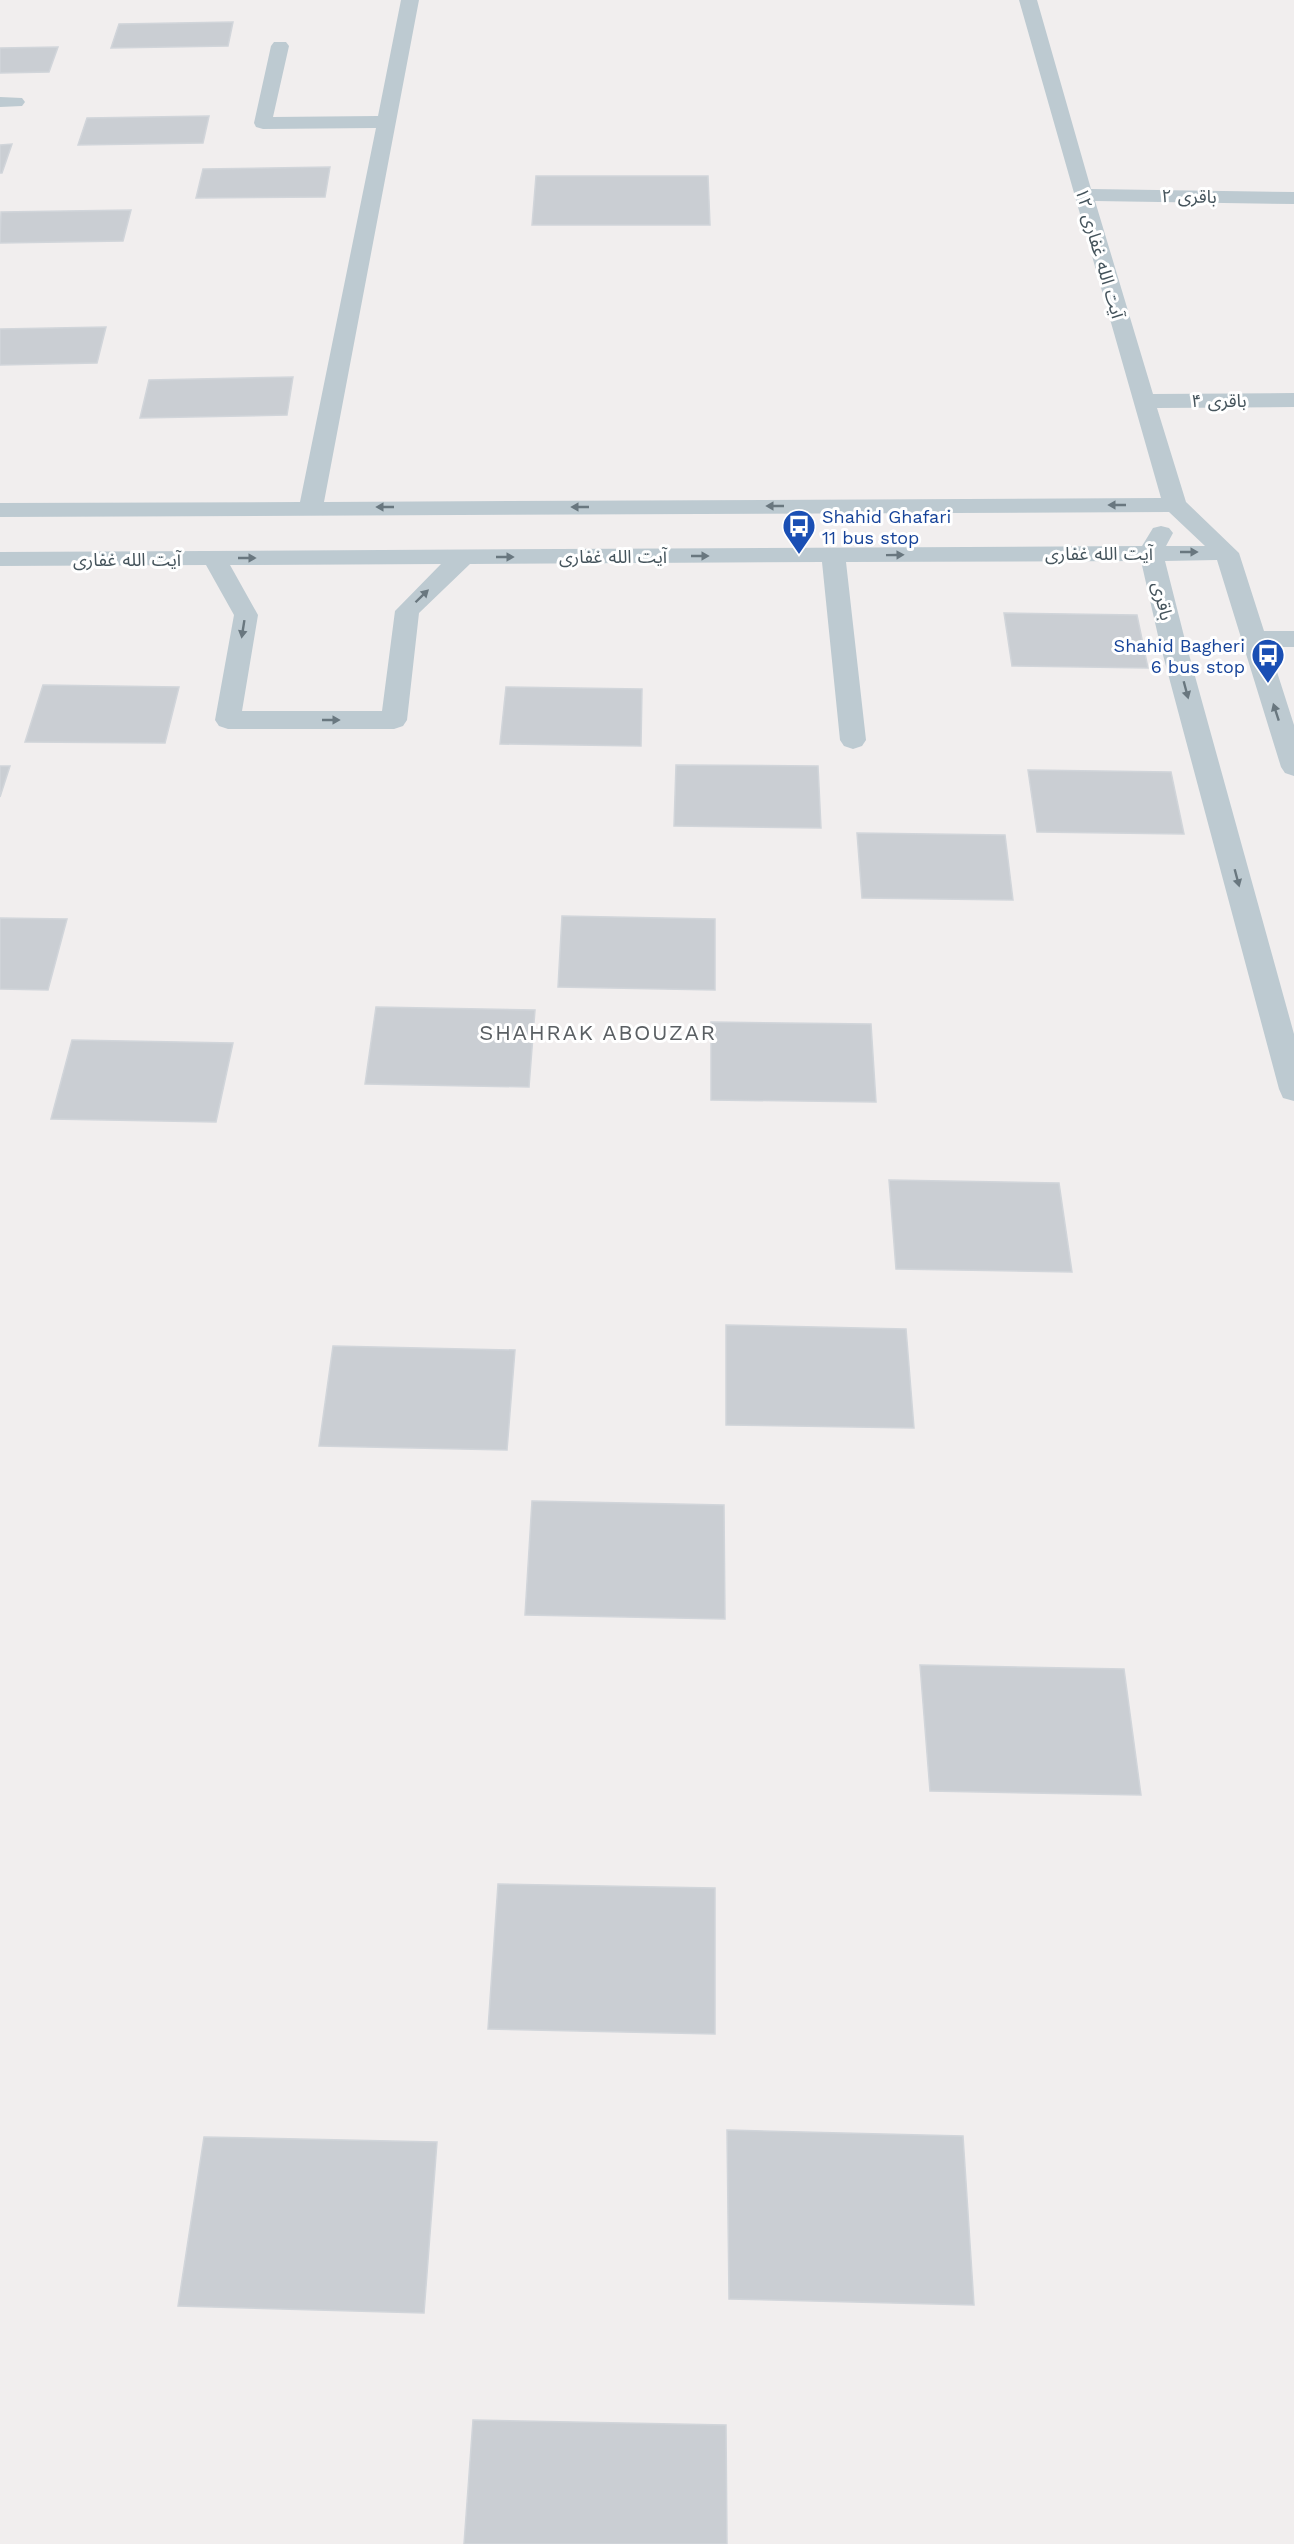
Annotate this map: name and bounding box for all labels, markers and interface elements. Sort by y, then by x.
street label: آیت الله غفاری ۱۲ [1070,185,1129,322]
street label: باقری ۲ [1161,185,1217,208]
street label: باقری ۴ [1191,390,1247,412]
one-way arrow [1107,500,1126,510]
one-way arrow [765,501,784,511]
one-way arrow [375,502,394,512]
one-way arrow [570,502,589,512]
place label: Shahid Ghafari 11 bus stop [822,506,951,548]
bus stop icon: Shahid Ghafari 11 bus stop [781,508,817,555]
street label: آیت الله غفاری [1045,543,1154,565]
street label: آیت الله غفاری [559,546,668,568]
one-way arrow [1179,547,1198,557]
street label: آیت الله غفاری [73,549,182,571]
one-way arrow [886,550,905,559]
one-way arrow [691,551,710,561]
one-way arrow [496,552,515,562]
one-way arrow [238,553,257,563]
street label: باقری [1147,580,1178,623]
one-way arrow [415,589,430,603]
one-way arrow [239,620,248,639]
place label: Shahid Bagheri 6 bus stop [1114,635,1245,677]
bus stop icon: Shahid Bagheri 6 bus stop [1250,637,1286,684]
one-way arrow [1182,681,1191,699]
one-way arrow [1271,703,1281,721]
one-way arrow [321,715,340,725]
one-way arrow [1233,870,1242,888]
district label: SHAHRAK ABOUZAR [479,1020,717,1045]

